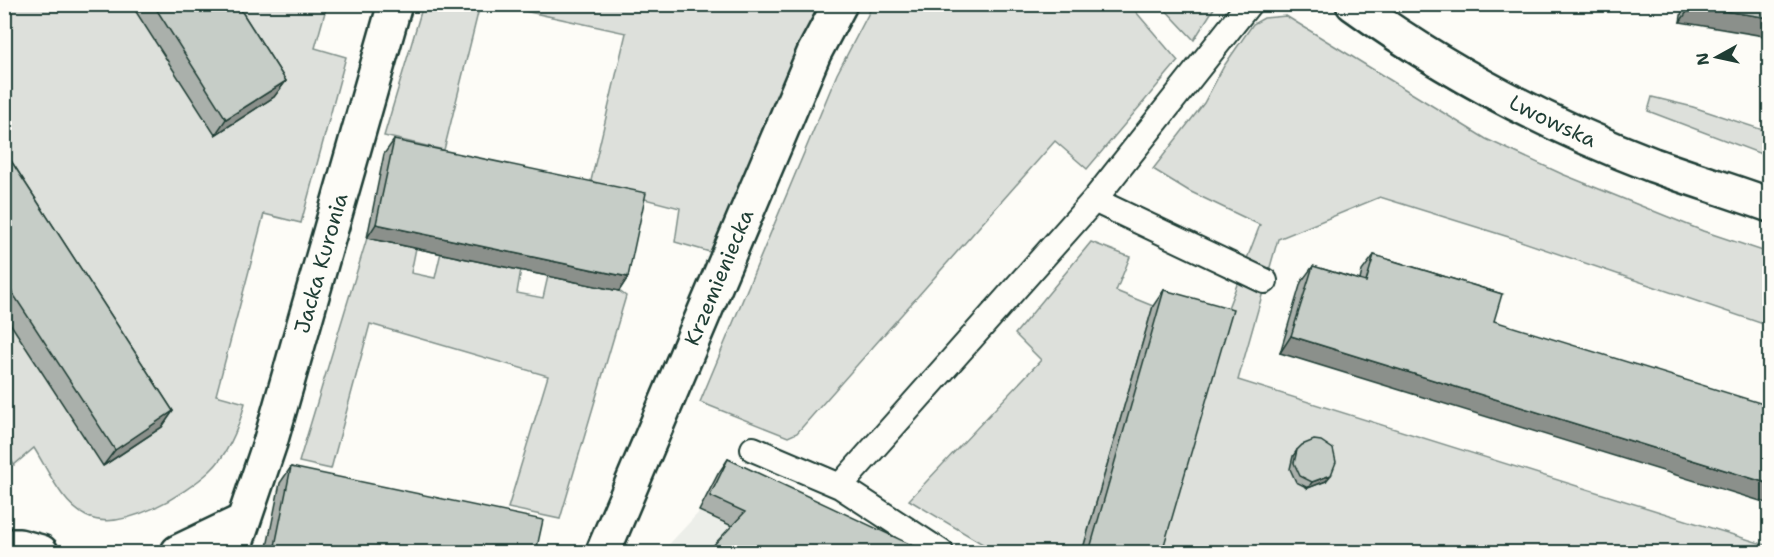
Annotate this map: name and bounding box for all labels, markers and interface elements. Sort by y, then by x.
north arrow [1687,27,1747,87]
text: N [1691,51,1714,67]
street label: Lwowska [1504,88,1601,154]
street label: Jacka Kuronia [288,190,354,337]
street label: Krzemieniecka [678,205,760,350]

